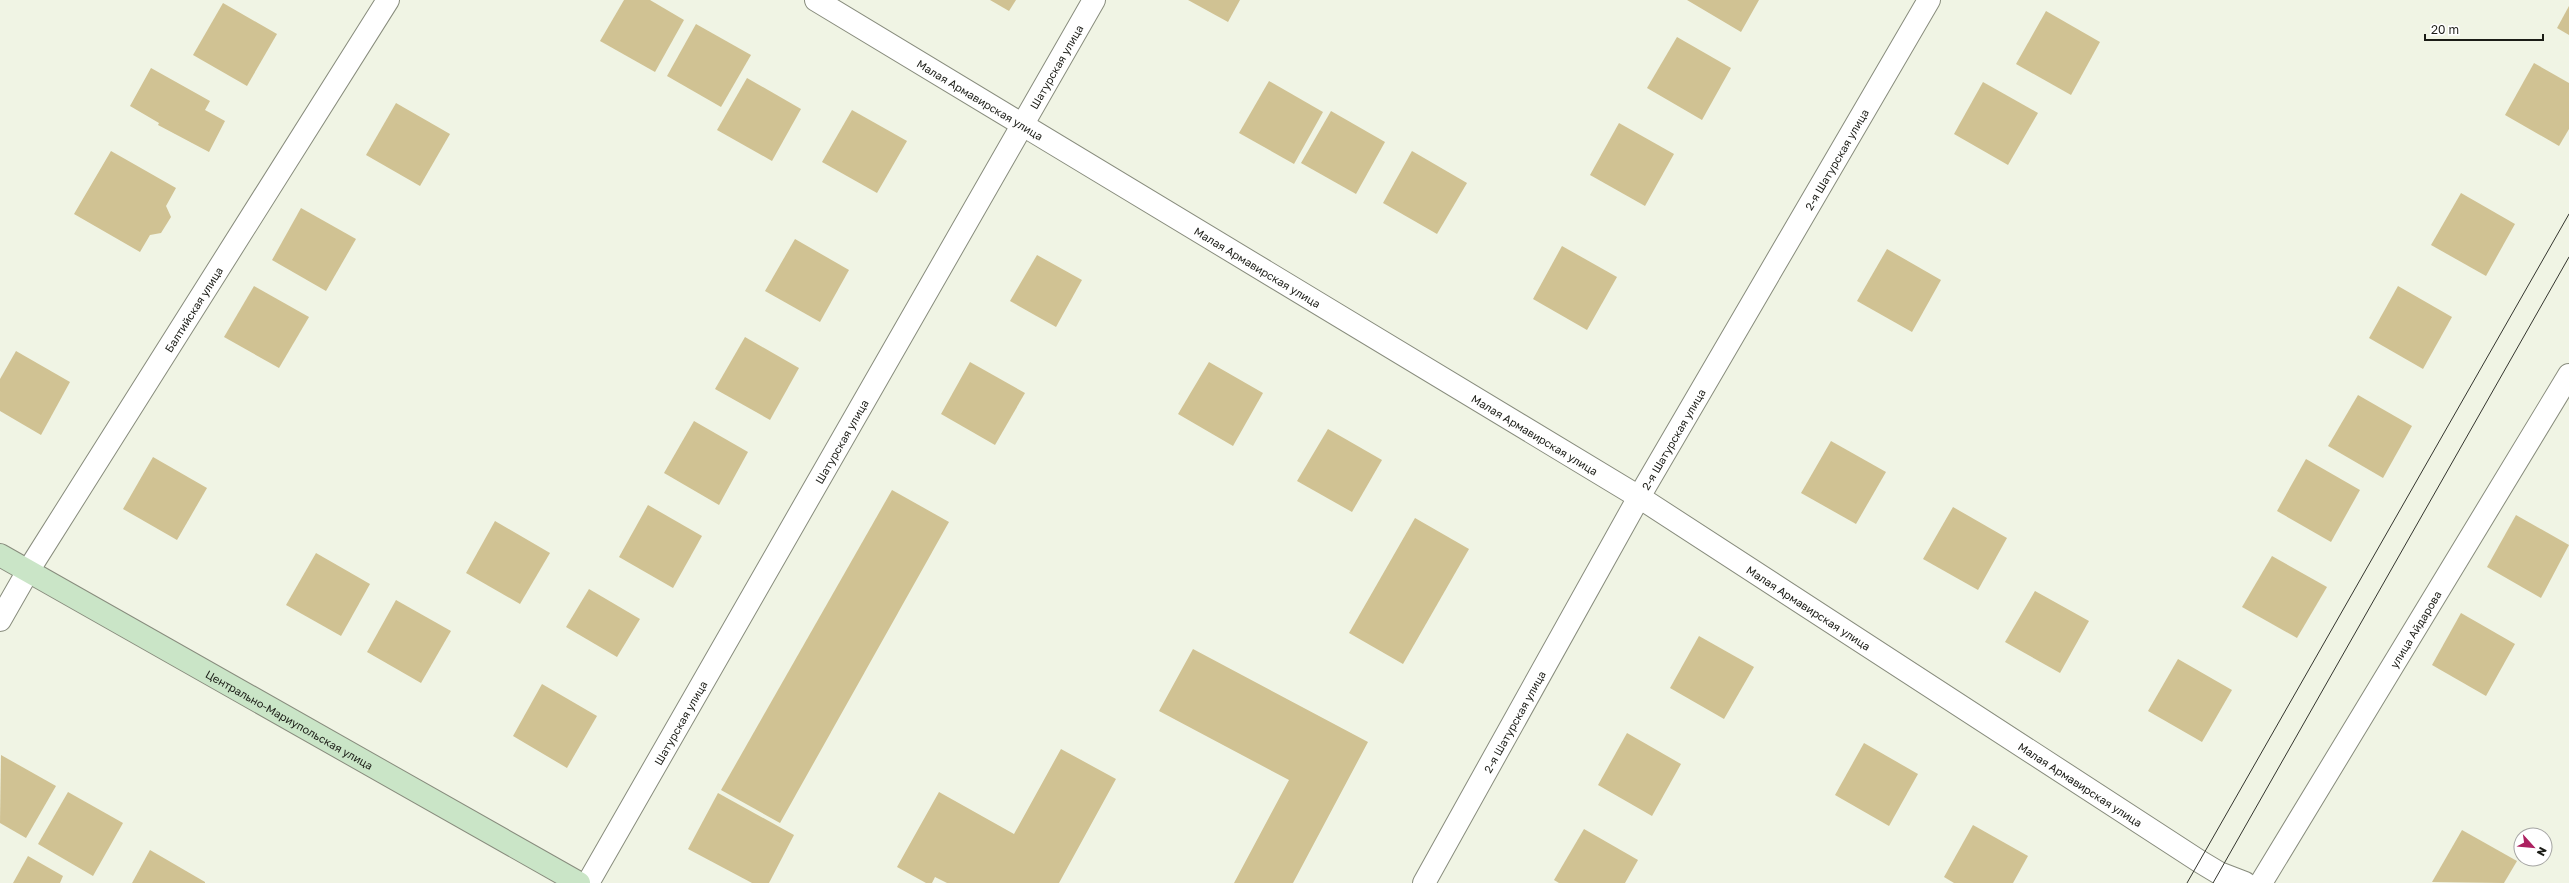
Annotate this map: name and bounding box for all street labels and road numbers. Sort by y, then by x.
street label: Шатурская улица [1027,22,1085,111]
street label: Малая Армавирская улица [915,56,1046,142]
street label: 2-я Шатурская улица [1802,106,1871,212]
street label: Малая Армавирская улица [1192,224,1323,310]
street label: Балтийская улица [161,264,225,354]
street label: 2-я Шатурская улица [1638,386,1707,492]
street label: Малая Армавирская улица [1470,391,1601,477]
street label: Шатурская улица [812,397,870,486]
street label: Малая Армавирская улица [1744,562,1873,652]
street label: улица Айдарова [2387,588,2443,670]
street label: Центрально-Мариупольская улица [204,667,376,772]
street label: 2-я Шатурская улица [1480,668,1548,775]
street label: Шатурская улица [651,678,709,767]
street label: Малая Армавирская улица [2016,739,2145,829]

